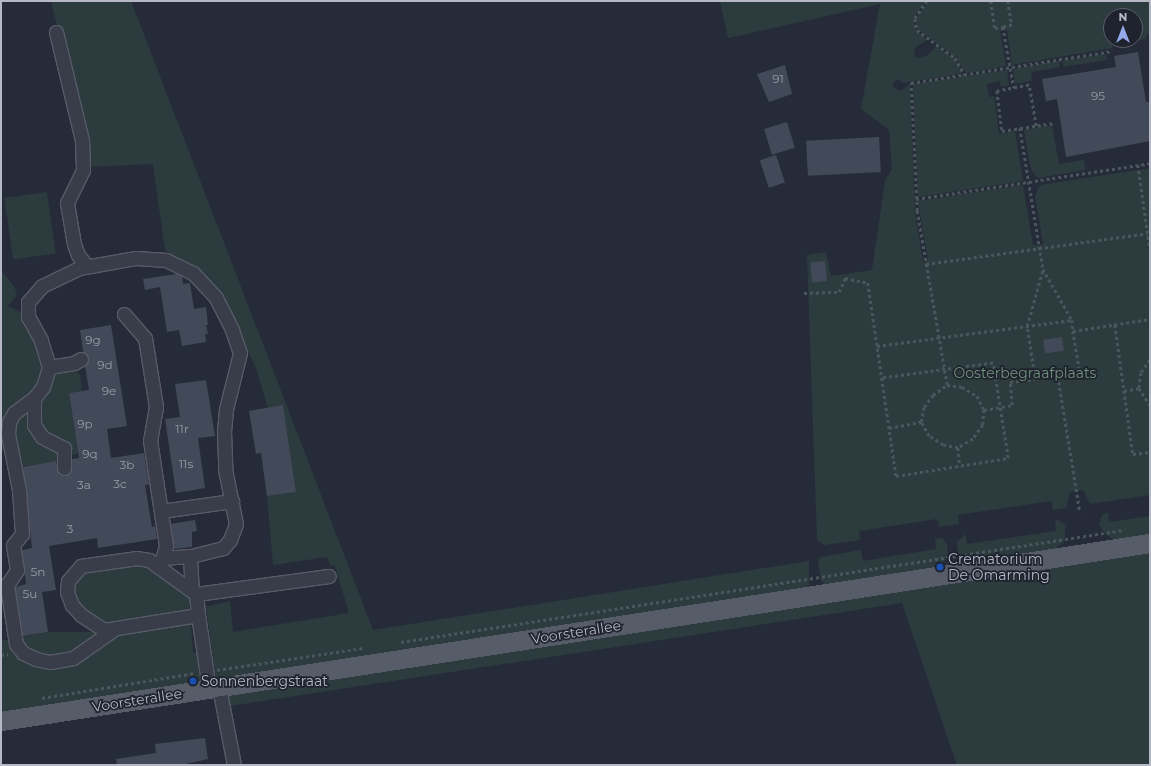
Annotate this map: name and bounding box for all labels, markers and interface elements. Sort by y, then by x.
north arrow [1103,8,1143,48]
text: N [1119,10,1127,24]
house number: 91 [772,72,784,86]
house number: 95 [1091,89,1105,103]
house number: 9g [85,333,101,347]
house number: 9d [97,358,113,372]
park label: Oosterbegraafplaats [954,365,1096,381]
house number: 9e [102,384,116,398]
house number: 9p [77,417,93,431]
house number: 11r [175,422,189,436]
house number: 9q [82,447,98,461]
house number: 11s [179,457,193,471]
house number: 3b [120,458,134,472]
house number: 3c [113,477,127,491]
house number: 3a [77,478,91,492]
house number: 3 [67,522,73,536]
place label: Crematorium De Omarming [948,551,1050,584]
marker: Crematorium De Omarming [935,562,945,572]
house number: 5n [31,565,45,579]
house number: 5u [23,587,37,601]
street label: Voorsterallee [530,617,622,647]
place label: Sonnenbergstraat [201,673,328,689]
marker: Sonnenbergstraat [188,676,198,686]
street label: Voorsterallee [91,685,183,715]

